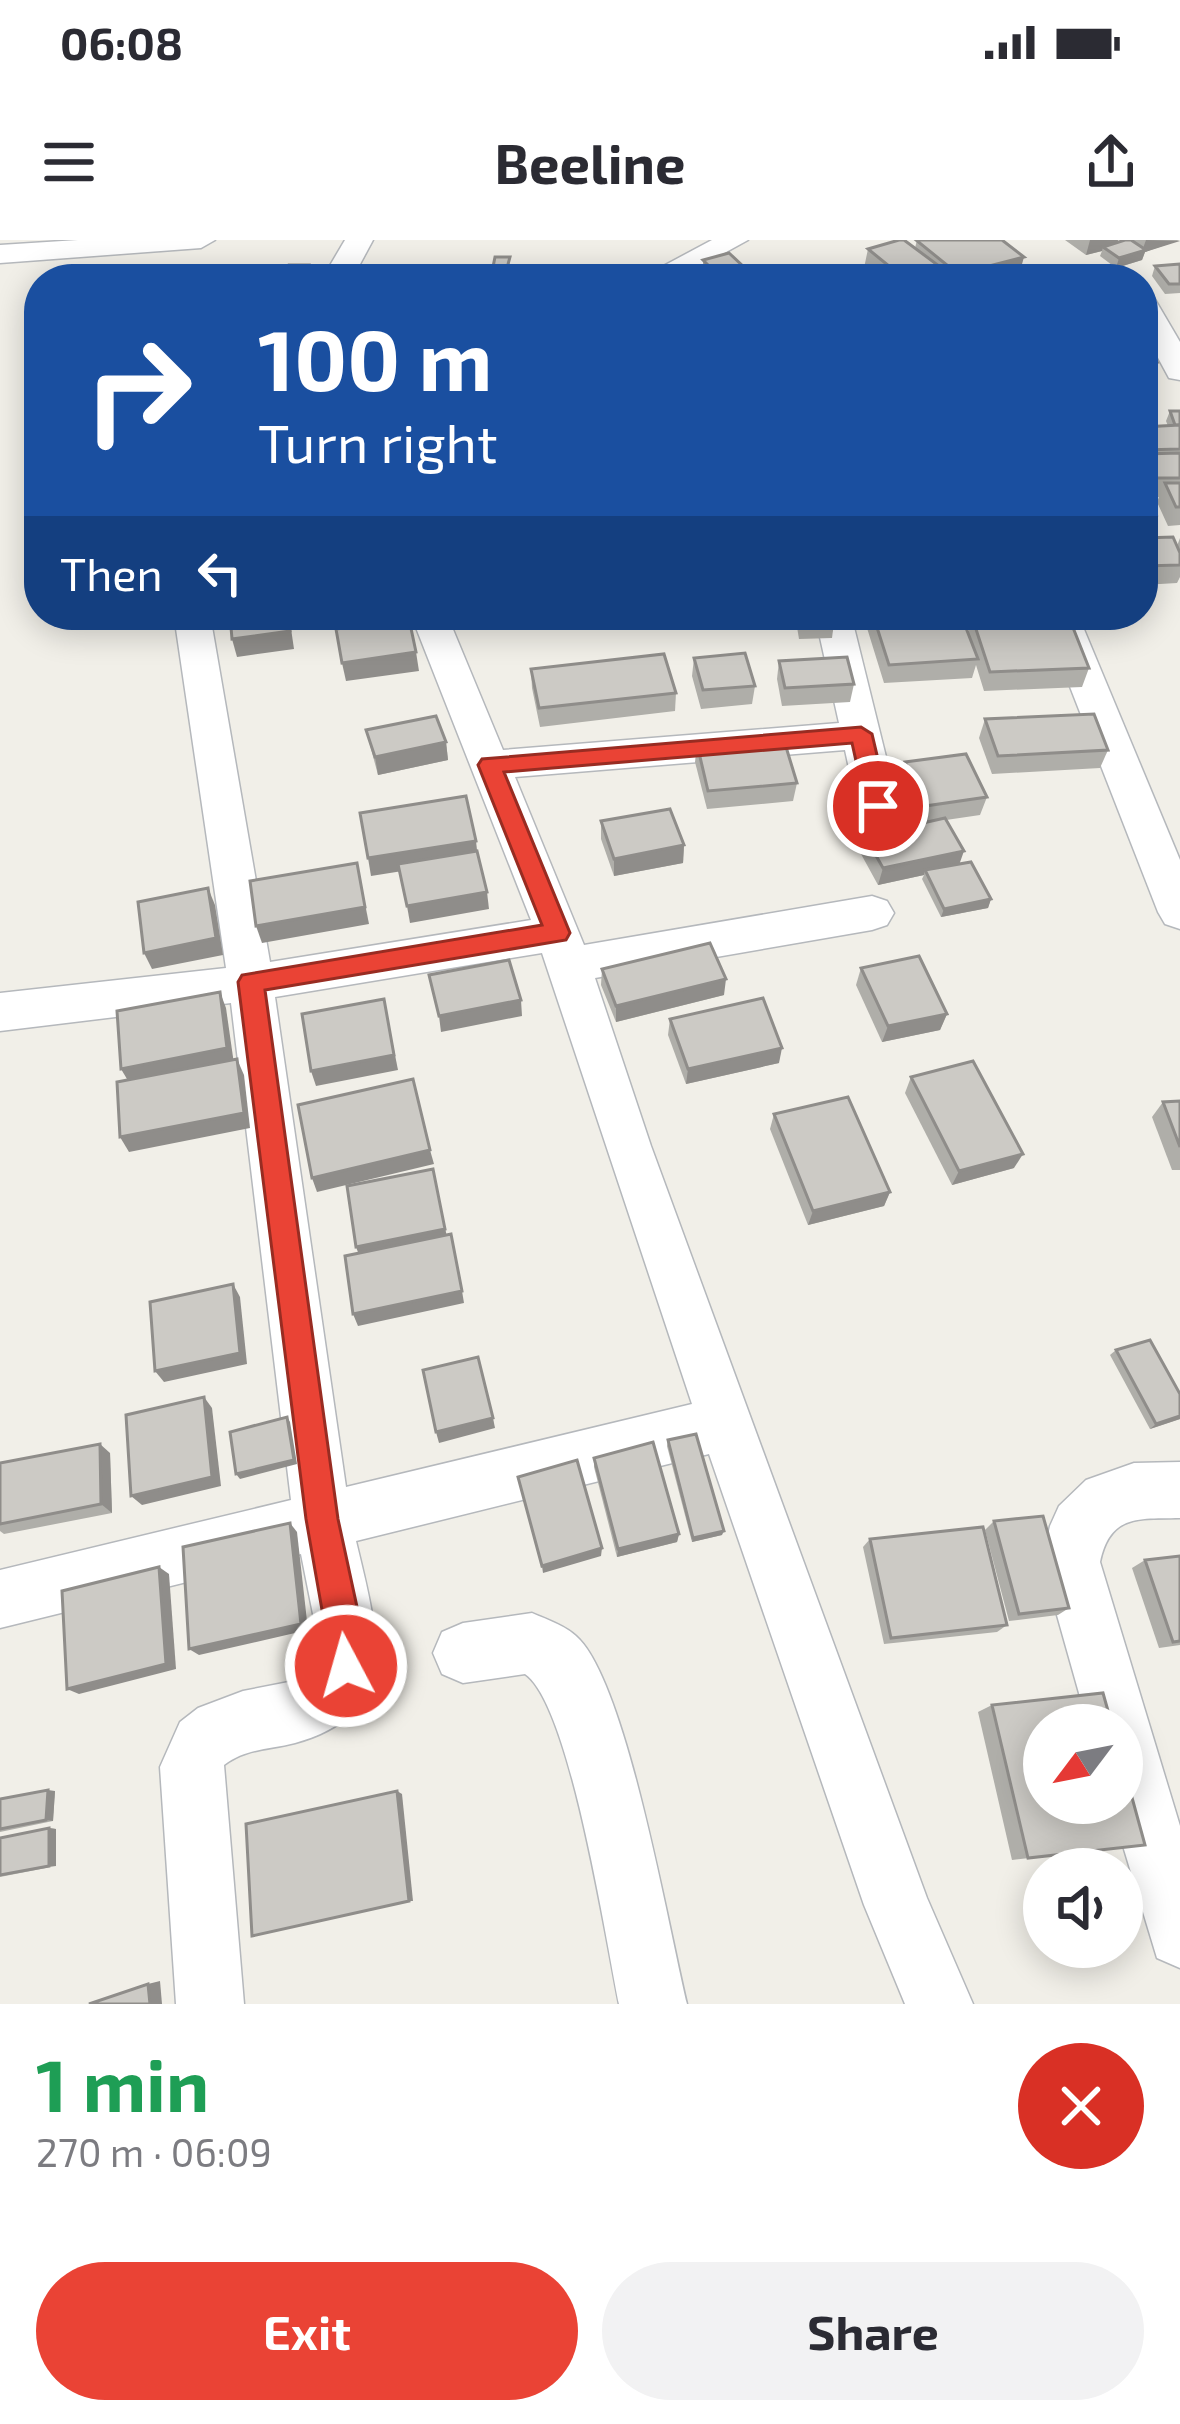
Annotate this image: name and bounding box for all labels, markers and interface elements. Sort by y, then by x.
text: 06:08 [60,15,183,69]
icon: menu [36,129,102,195]
icon: share [1078,129,1144,195]
text: Beeline [495,130,686,195]
text: 100 m [258,307,492,408]
icon: right [60,312,216,468]
text: Turn right [258,409,498,474]
icon: left [187,540,253,606]
text: Then [60,546,163,600]
pin [827,755,929,857]
icon: arrive [845,773,911,839]
position arrow [283,1603,409,1729]
north arrow [1023,1704,1143,1824]
map controls [1023,1704,1143,1968]
button: sound [1023,1848,1143,1968]
text: 1 min [36,2040,209,2126]
button: close [1018,2043,1144,2169]
text: 270 m · 06:09 [36,2128,272,2175]
button: Exit [36,2262,578,2400]
button: Share [602,2262,1144,2400]

